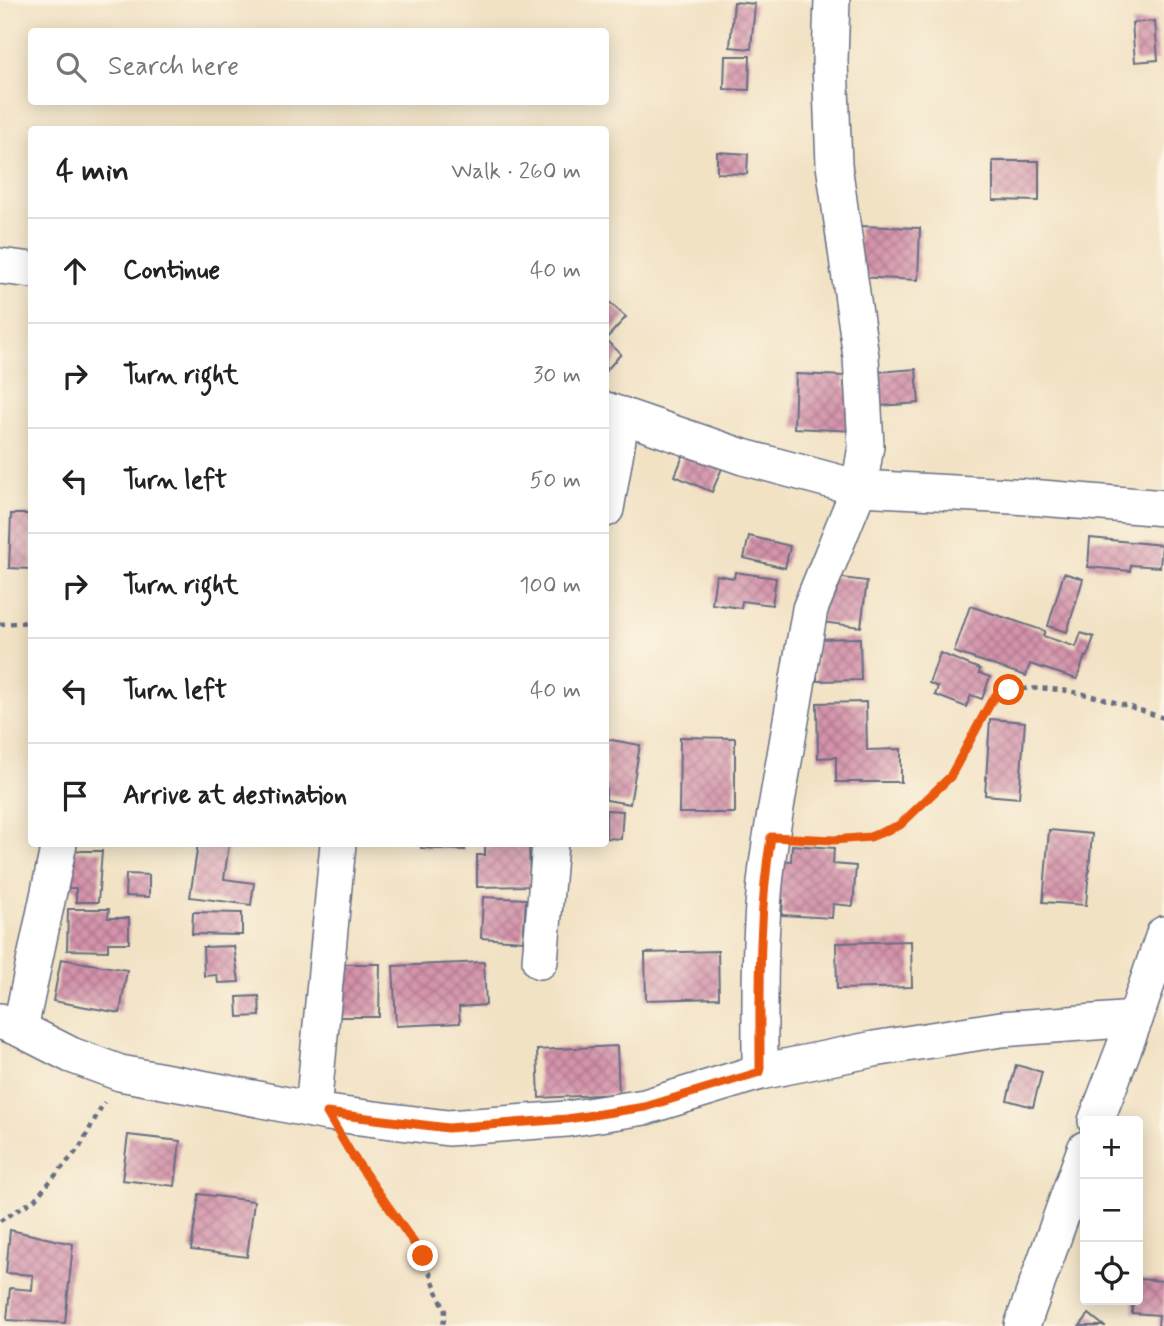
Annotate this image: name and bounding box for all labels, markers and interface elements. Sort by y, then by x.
search box [28,28,609,105]
icon: search [52,48,90,86]
text: Search here [108,50,239,84]
text: 4 min [56,152,129,191]
text: Walk · 260 m [451,157,581,187]
icon: ahead [56,252,94,290]
text: Continue [123,254,220,288]
text: 40 m [530,256,581,286]
icon: right [56,357,94,395]
text: Turn right [123,359,239,393]
text: 30 m [533,361,581,391]
icon: left [56,462,94,500]
text: Turn left [123,464,227,498]
text: 50 m [530,466,581,496]
icon: right [56,567,94,605]
text: Turn right [123,569,239,603]
text: 100 m [519,571,581,601]
icon: left [56,672,94,710]
text: Turn left [123,674,227,708]
route start [993,674,1024,705]
text: 40 m [530,676,581,706]
icon: arrive [56,777,94,815]
text: Arrive at destination [123,779,347,813]
map controls [1080,1116,1143,1305]
button: + [1080,1116,1143,1179]
button: − [1080,1179,1143,1242]
route end [407,1240,438,1271]
button: locate [1080,1242,1143,1305]

